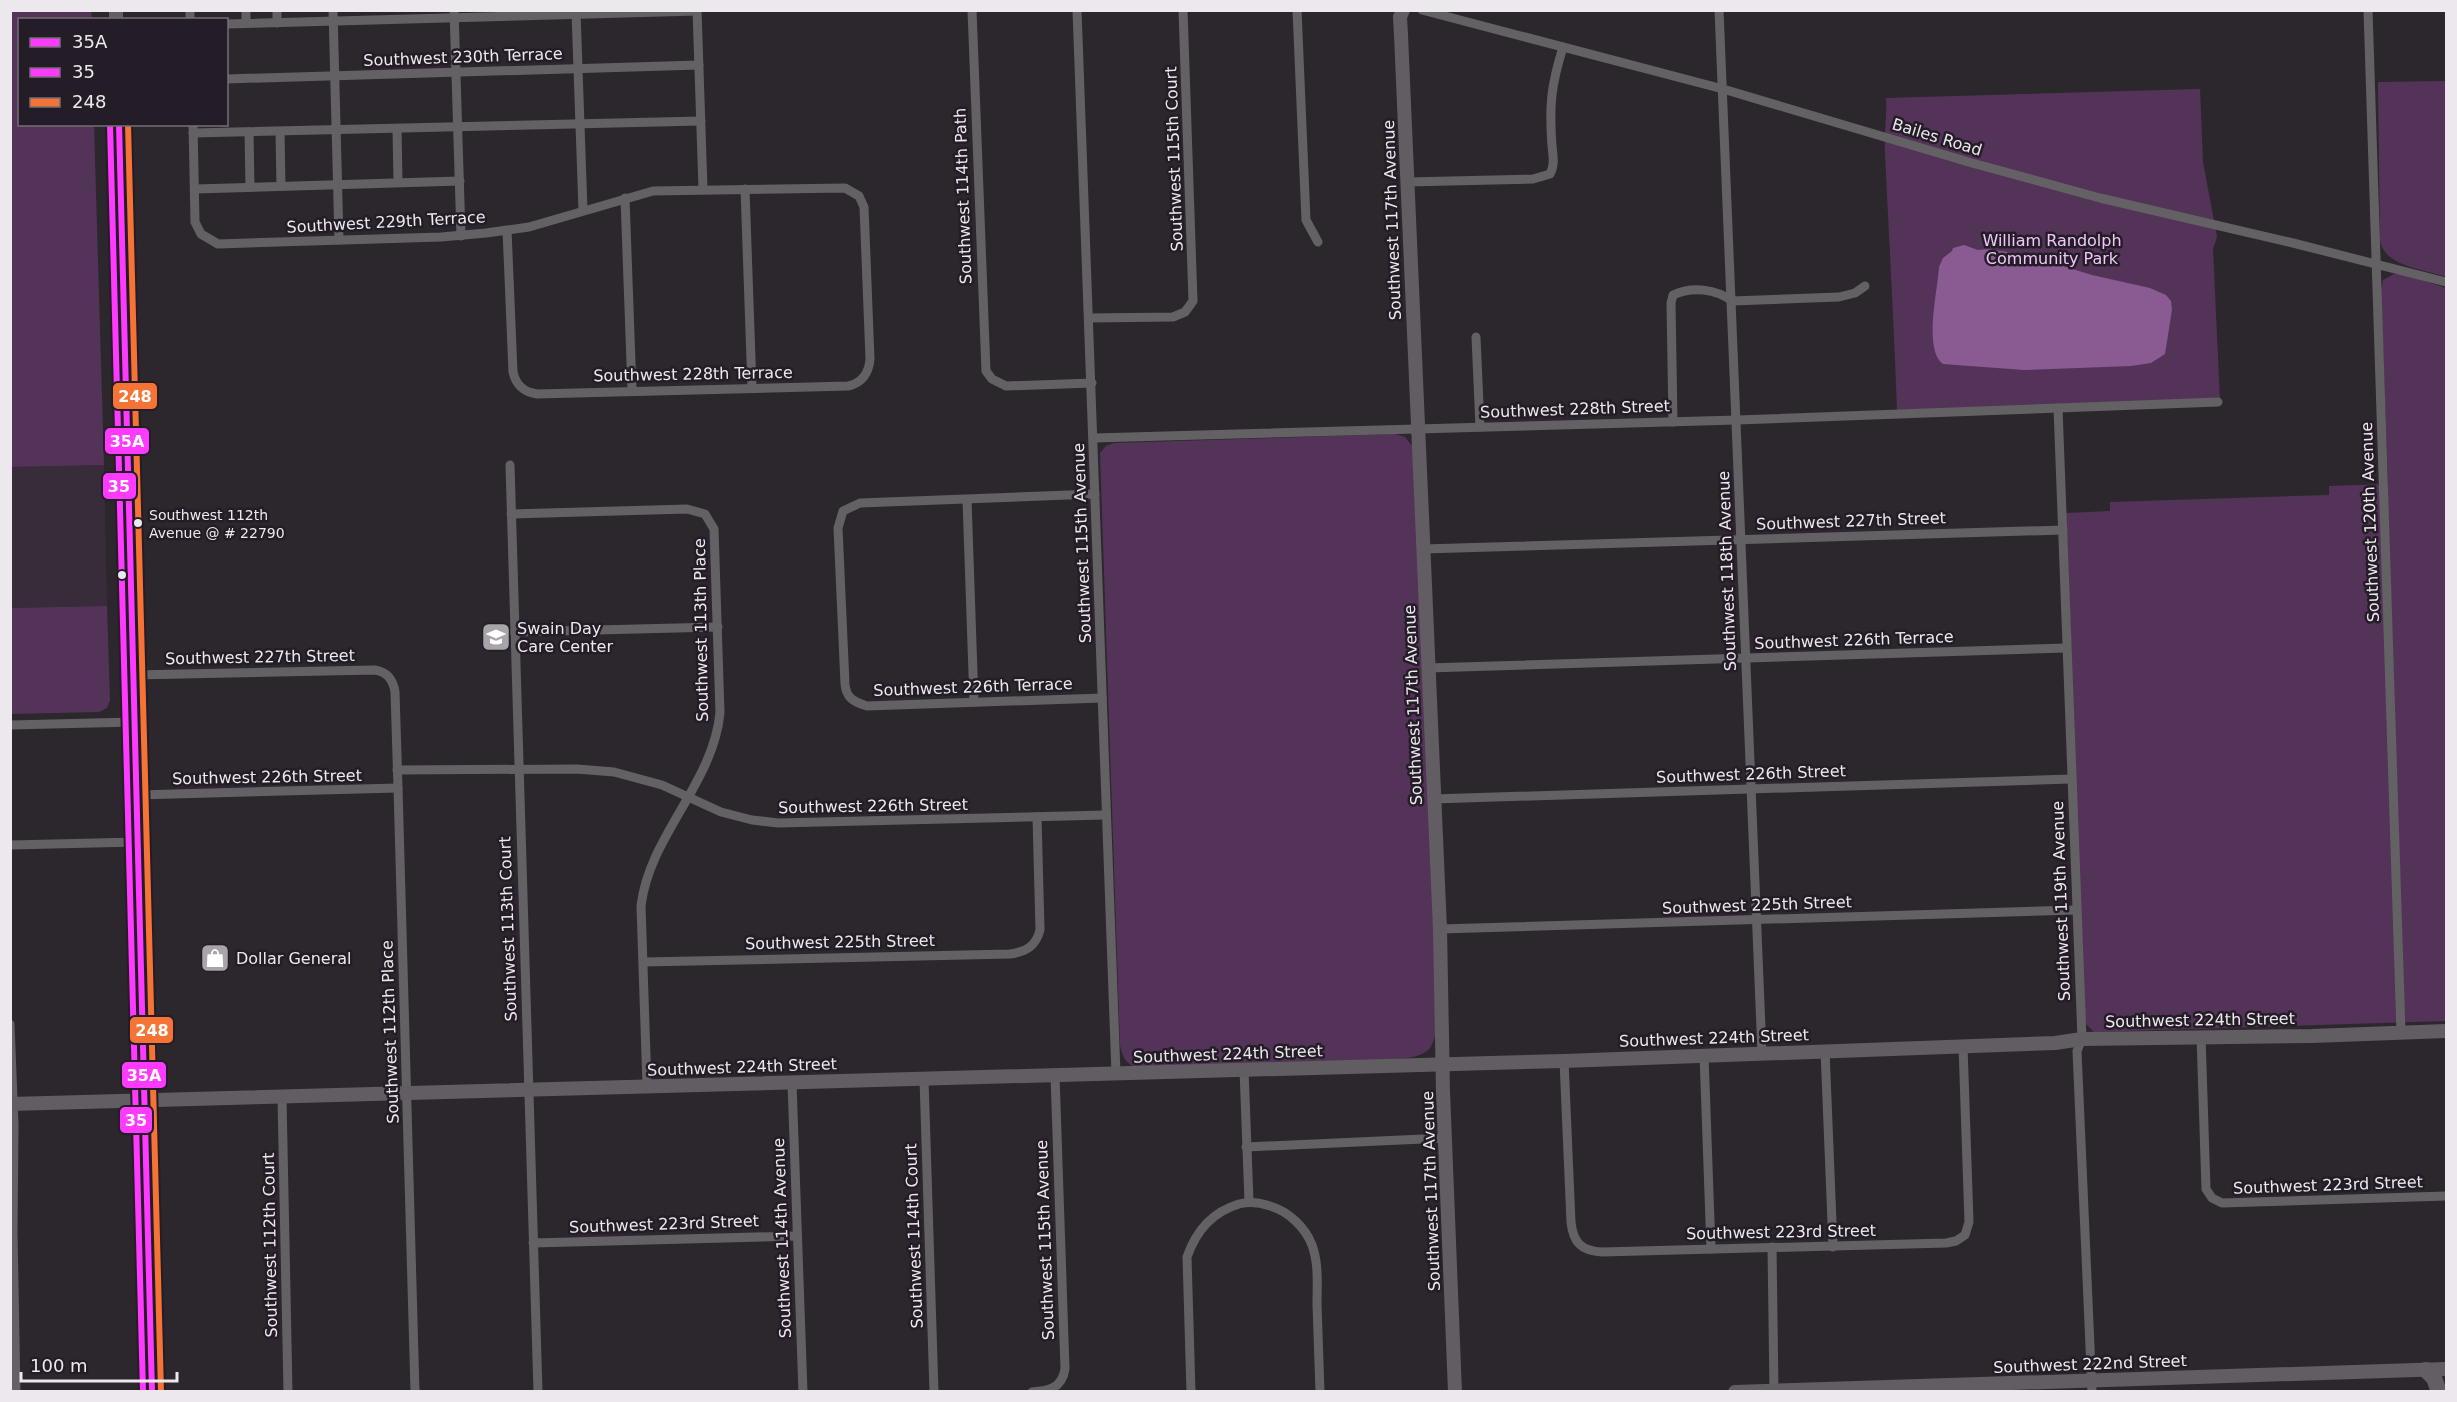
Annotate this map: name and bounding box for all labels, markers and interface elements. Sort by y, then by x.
legend [18,18,228,126]
text: 35A [72,31,108,52]
street label: Southwest 230th Terrace [363,44,563,70]
text: 35 [72,61,95,82]
street label: Southwest 115th Court [1161,66,1187,252]
text: 248 [72,91,106,112]
street label: Southwest 114th Path [950,108,976,284]
street label: Bailes Road [1890,114,1984,160]
street label: Southwest 117th Avenue [1379,119,1405,321]
street label: Southwest 229th Terrace [286,207,486,237]
park label: William Randolph Community Park [1982,231,2122,268]
street label: Southwest 228th Terrace [593,363,793,385]
line badge: 248 [112,382,158,410]
text: 248 [118,387,152,406]
street label: Southwest 228th Street [1480,396,1670,422]
street label: Southwest 120th Avenue [2357,421,2383,623]
line badge: 35A [104,427,150,455]
text: 35A [110,432,145,451]
street label: Southwest 115th Avenue [1069,442,1095,644]
street label: Southwest 118th Avenue [1714,470,1740,672]
line badge: 35 [102,472,137,500]
text: 35 [108,477,130,496]
place label: Southwest 112th Avenue @ # 22790 [149,507,285,541]
street label: Southwest 227th Street [1756,508,1946,534]
marker: Southwest 112th Avenue @ # 22790 [132,517,144,529]
street label: Southwest 113th Place [690,538,712,722]
unlabelled marker [116,569,128,581]
street label: Southwest 117th Avenue [1400,604,1426,806]
place label: Swain Day Care Center [517,619,613,656]
school or university icon: Swain Day Care Center [480,621,512,653]
street label: Southwest 226th Terrace [1754,627,1954,653]
street label: Southwest 227th Street [165,646,355,668]
street label: Southwest 226th Terrace [873,674,1073,700]
street label: Southwest 226th Street [1656,761,1846,787]
street label: Southwest 226th Street [172,766,362,788]
street label: Southwest 226th Street [778,795,968,817]
street label: Southwest 119th Avenue [2048,800,2074,1002]
street label: Southwest 113th Court [495,836,521,1022]
street label: Southwest 225th Street [1662,892,1852,918]
street label: Southwest 225th Street [745,931,935,953]
street label: Southwest 112th Place [377,940,403,1124]
shop icon: Dollar General [199,942,231,974]
place label: Dollar General [236,949,352,968]
street label: Southwest 224th Street [2105,1009,2295,1031]
line badge: 248 [129,1016,174,1044]
text: 248 [135,1021,169,1040]
street label: Southwest 224th Street [1619,1025,1809,1051]
street label: Southwest 224th Street [1133,1041,1323,1067]
street label: Southwest 224th Street [647,1054,837,1080]
line badge: 35A [121,1061,167,1089]
text: 35A [127,1066,162,1085]
street label: Southwest 117th Avenue [1418,1090,1444,1292]
line badge: 35 [119,1106,153,1134]
text: 35 [125,1111,147,1130]
street label: Southwest 114th Avenue [769,1137,795,1339]
street label: Southwest 115th Avenue [1032,1139,1058,1341]
street label: Southwest 114th Court [901,1143,927,1329]
street label: Southwest 112th Court [259,1152,281,1338]
street label: Southwest 223rd Street [2233,1172,2423,1198]
street label: Southwest 223rd Street [569,1211,759,1237]
street label: Southwest 223rd Street [1686,1221,1876,1243]
scale bar [21,1345,177,1383]
street label: Southwest 222nd Street [1993,1351,2187,1377]
text: 100 m [30,1355,88,1376]

